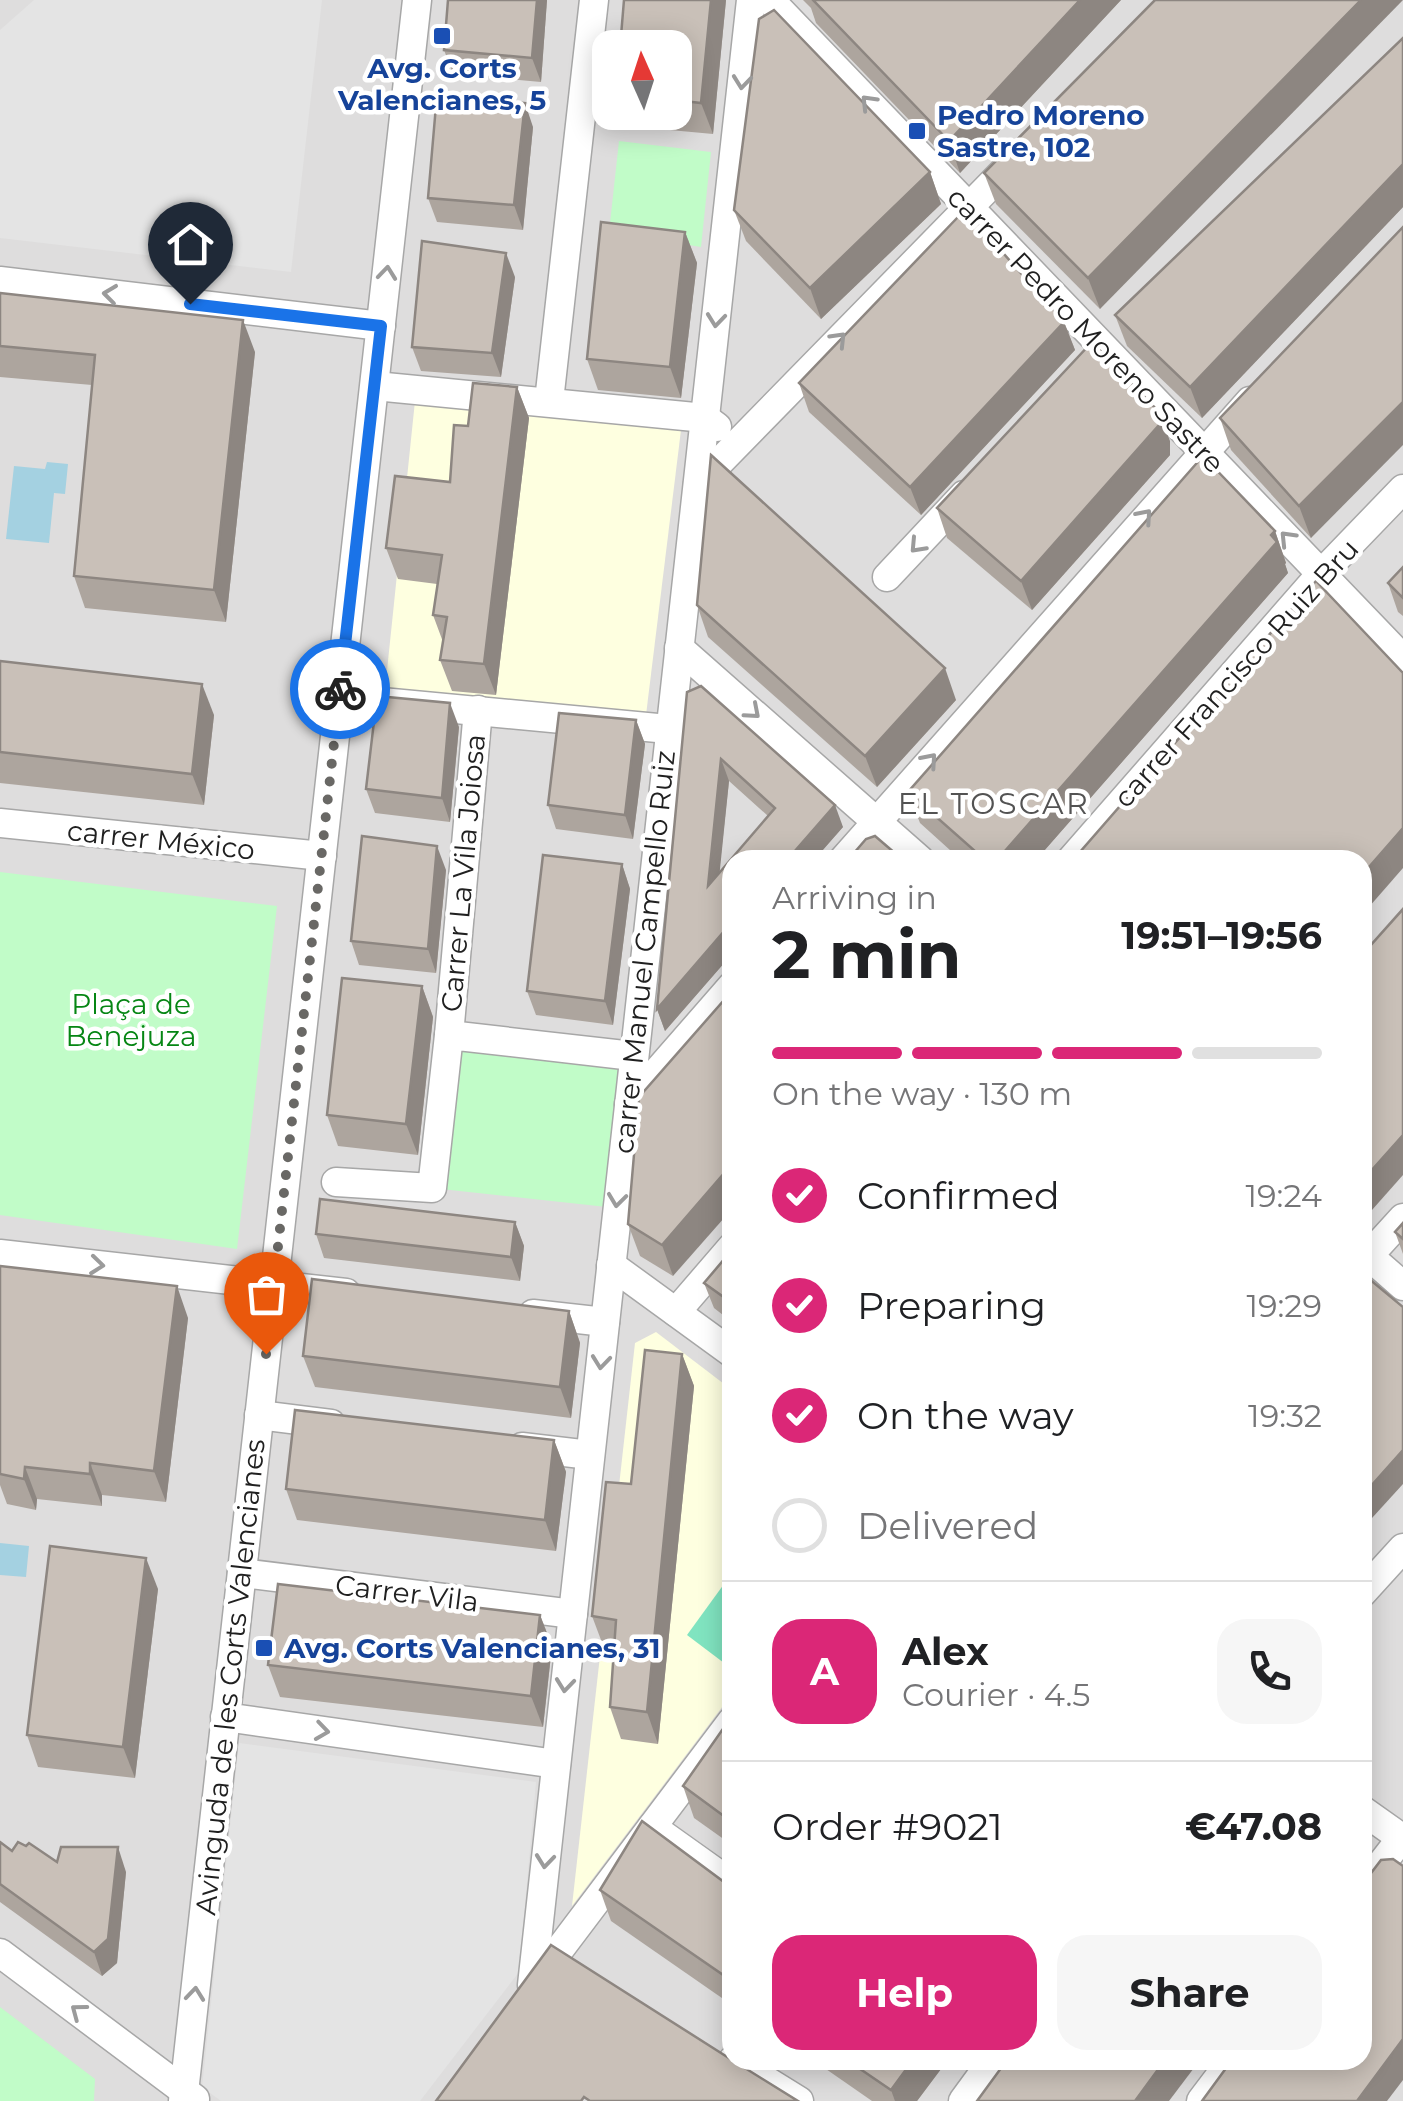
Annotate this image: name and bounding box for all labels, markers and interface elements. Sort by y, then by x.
marker: Avg. Corts Valencianes, 5 [431,25,453,47]
north arrow [592,30,692,130]
map controls [592,30,692,130]
place label: Avg. Corts Valencianes, 5 [337,51,546,117]
one-way arrow [732,75,753,91]
one-way arrow [862,95,880,114]
place label: Pedro Moreno Sastre, 102 [937,98,1145,164]
marker: Pedro Moreno Sastre, 102 [906,120,928,142]
street label: carrer Pedro Moreno Sastre [941,180,1231,480]
pin [148,202,233,305]
icon: home [163,217,218,272]
one-way arrow [376,264,397,280]
one-way arrow [102,284,118,305]
one-way arrow [705,313,727,329]
one-way arrow [827,332,845,350]
one-way arrow [1133,509,1151,528]
street label: carrer Francisco Ruiz Bru [1107,532,1365,814]
one-way arrow [1281,532,1299,550]
one-way arrow [910,534,928,552]
courier [290,639,390,739]
icon: bike [313,662,368,717]
one-way arrow [741,701,760,719]
street label: Carrer La Vila Joiosa [434,733,492,1013]
street label: carrer Manuel Campello Ruiz [606,749,682,1155]
one-way arrow [919,754,937,772]
district label: EL TOSCAR [898,785,1090,822]
street label: carrer México [66,813,256,867]
text: Arriving in [772,878,937,917]
text: 19:51–19:56 [1121,912,1322,959]
text: 2 min [772,915,961,994]
park label: Plaça de Benejuza [66,987,196,1053]
text: On the way · 130 m [772,1074,1072,1113]
icon: check [772,1168,827,1223]
text: Confirmed [857,1172,1060,1219]
text: 19:24 [1246,1176,1322,1215]
one-way arrow [607,1192,628,1208]
pin [224,1252,309,1355]
one-way arrow [89,1254,105,1275]
icon: bag [239,1267,294,1322]
icon: check [772,1278,827,1333]
text: Preparing [857,1282,1046,1329]
text: 19:29 [1247,1286,1322,1325]
one-way arrow [590,1355,612,1371]
icon: check [772,1388,827,1443]
text: On the way [857,1392,1074,1439]
text: 19:32 [1248,1396,1322,1435]
street label: Avinguda de les Corts Valencianes [188,1437,272,1917]
text: Delivered [857,1502,1038,1549]
street label: Carrer Vila [333,1567,481,1619]
button: phone [1217,1619,1322,1724]
text: Alex [902,1628,989,1675]
place label: Avg. Corts Valencianes, 31 [283,1631,661,1665]
marker: Avg. Corts Valencianes, 31 [253,1637,275,1659]
text: A [810,1648,839,1695]
text: Courier · 4.5 [902,1675,1090,1714]
one-way arrow [555,1678,576,1694]
one-way arrow [314,1719,330,1740]
text: Order #9021 [772,1803,1003,1850]
text: €47.08 [1185,1803,1322,1850]
one-way arrow [535,1853,556,1869]
button: Help [772,1935,1037,2050]
button: Share [1057,1935,1322,2050]
one-way arrow [184,1985,205,2001]
one-way arrow [71,2006,89,2023]

